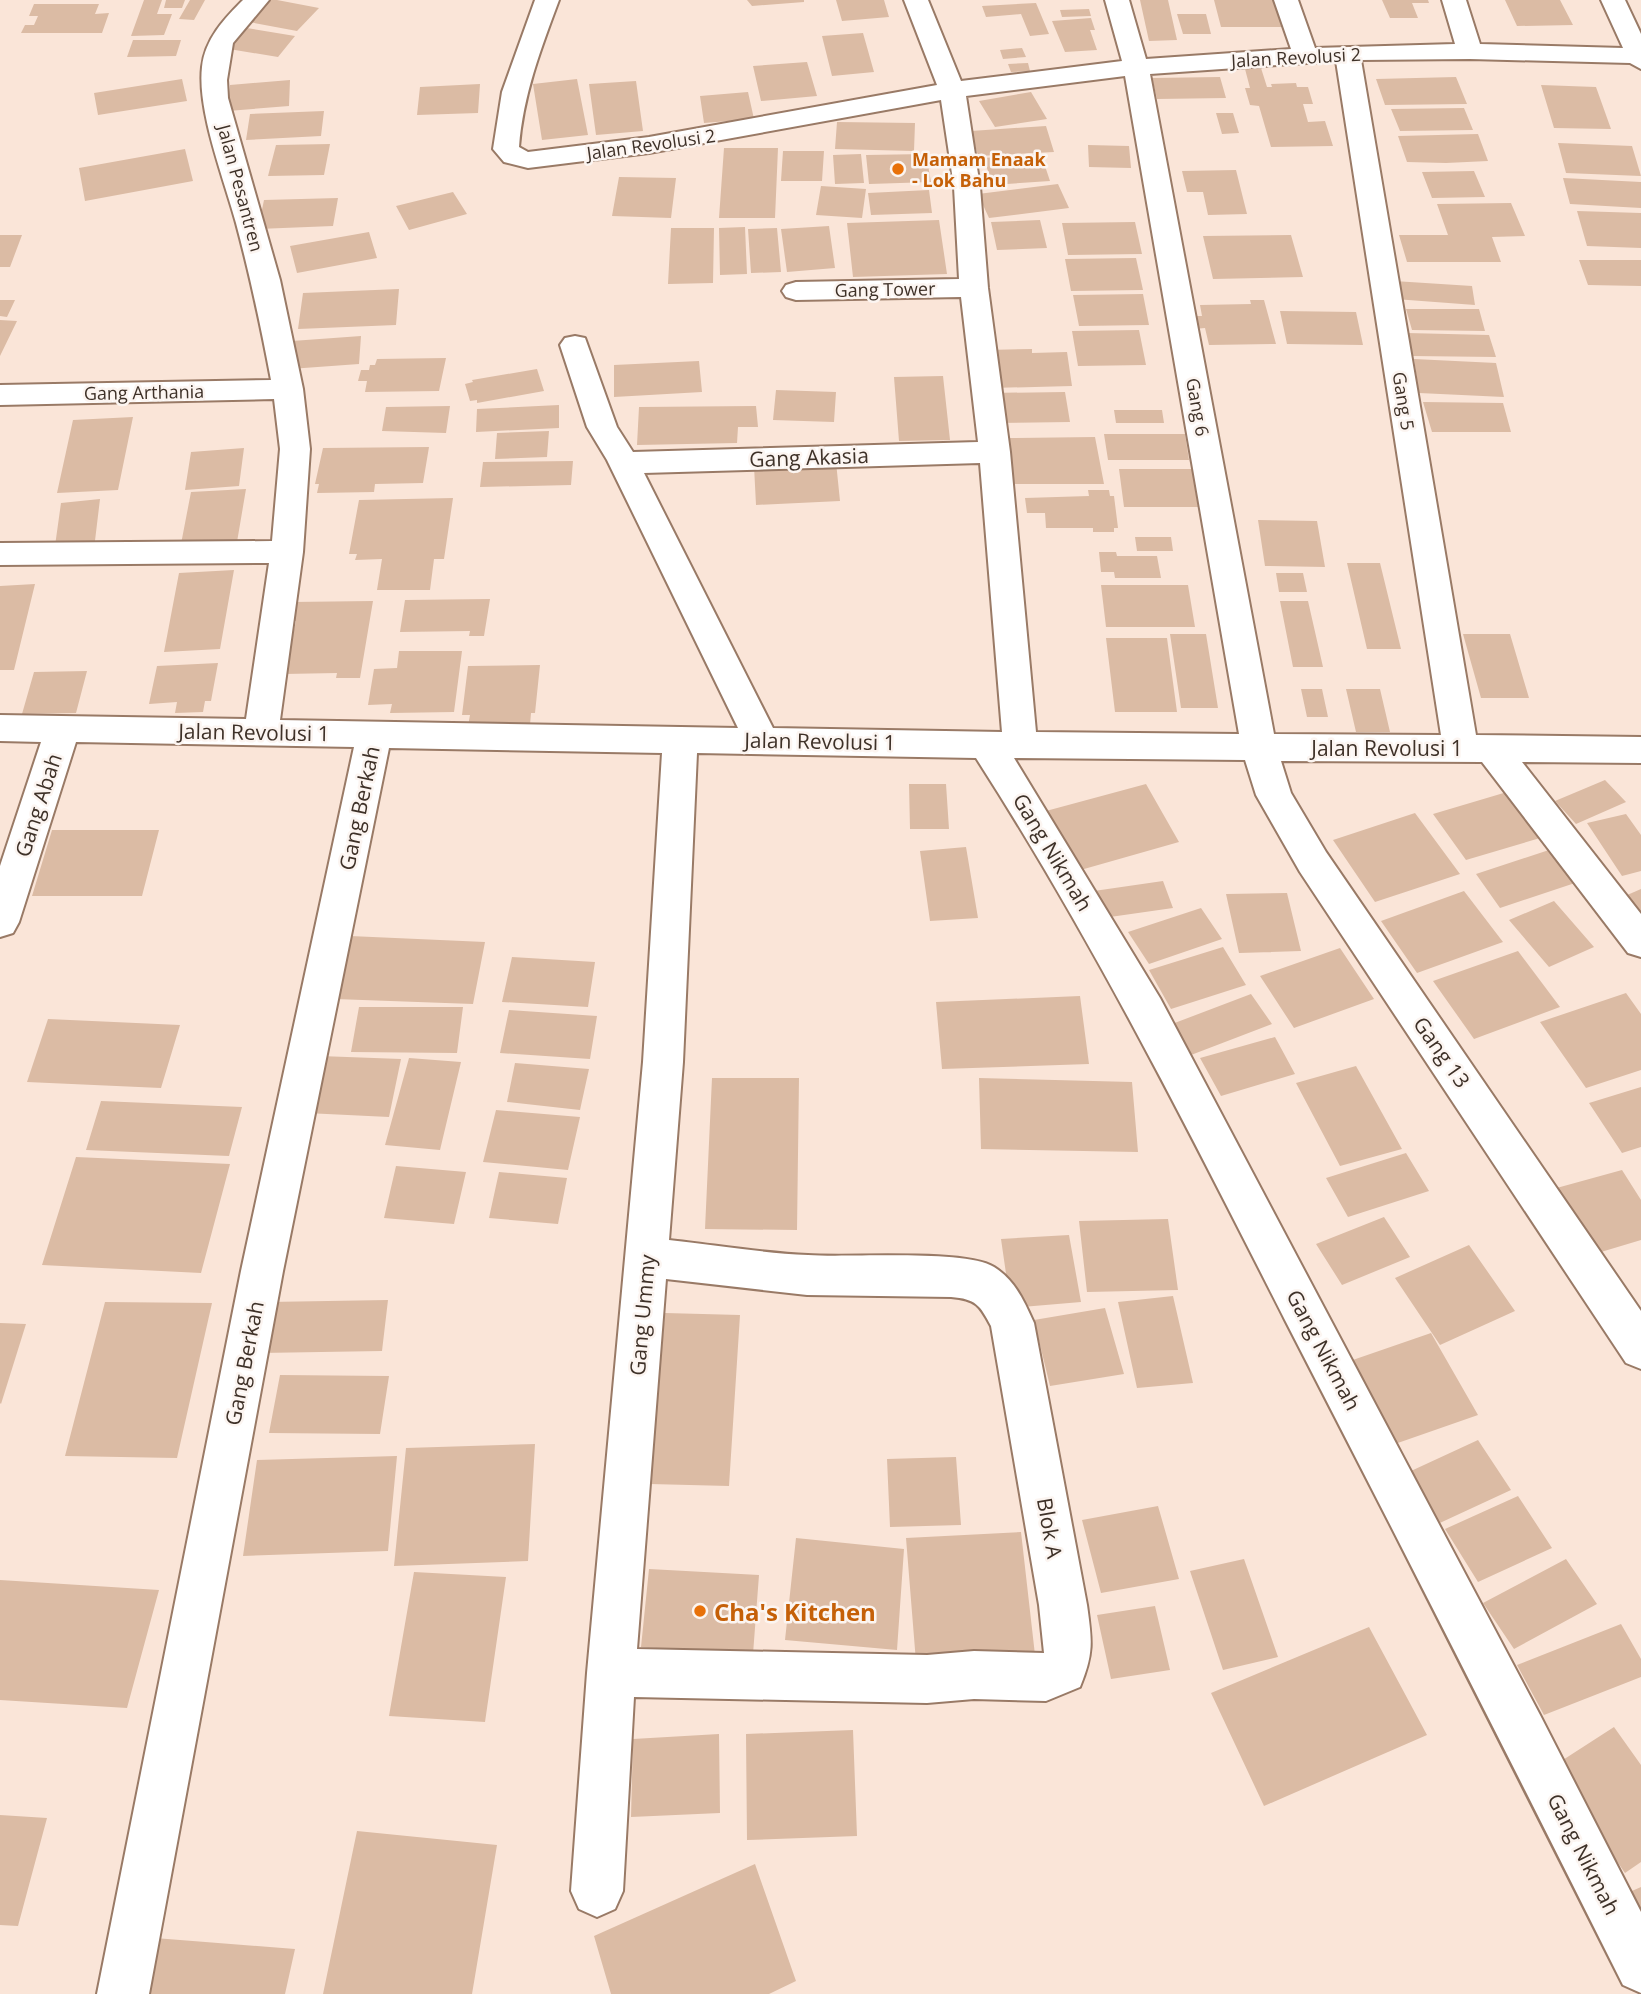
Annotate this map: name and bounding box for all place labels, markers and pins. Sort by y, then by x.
place label: Mamam Enaak - Lok Bahu [912,147,1046,192]
marker: Mamam Enaak - Lok Bahu [890,161,906,177]
place label: Cha's Kitchen [714,1595,876,1628]
marker: Cha's Kitchen [692,1603,708,1619]

